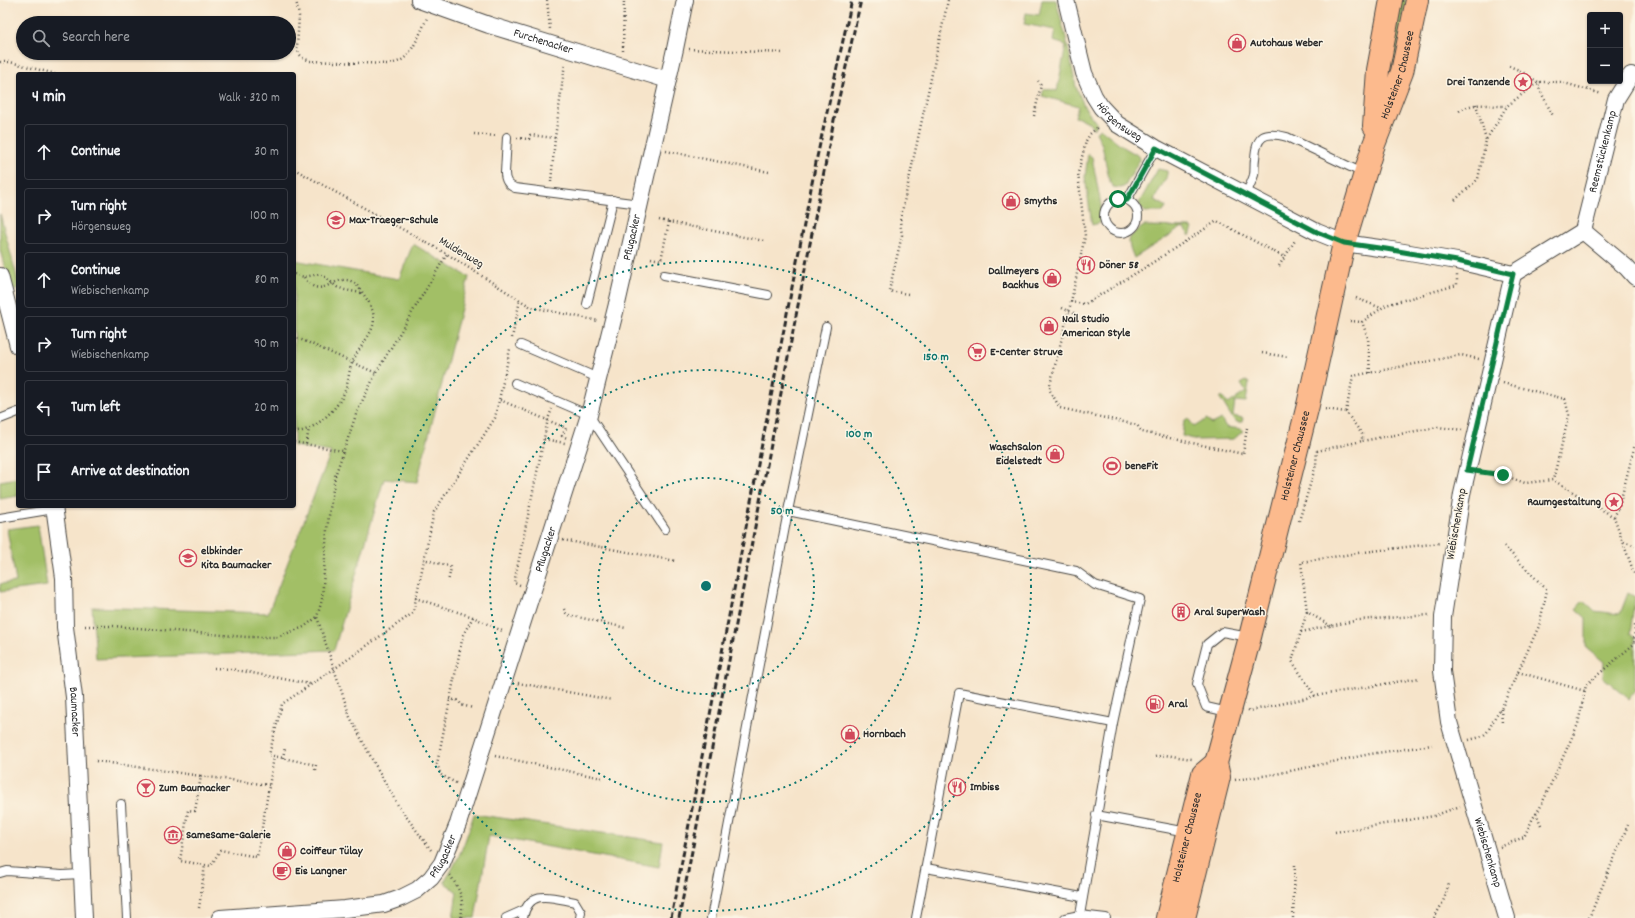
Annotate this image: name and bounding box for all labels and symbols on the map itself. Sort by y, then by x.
street label: Furchenacker [511,25,575,59]
street label: Holsteiner Chaussee [1376,29,1419,122]
shop icon: Autohaus Weber [1227,33,1247,53]
place label: Autohaus Weber [1250,35,1323,52]
place icon: Drei Tanzende [1513,72,1533,92]
place label: Drei Tanzende [1447,74,1511,91]
street label: Hörgensweg [1092,99,1145,146]
street label: Reemstückenkamp [1584,109,1621,195]
route start [1109,190,1127,208]
shop icon: Smyths [1001,191,1021,211]
place label: Smyths [1024,193,1057,210]
school or university icon: Max-Traeger-Schule [326,210,346,230]
place label: Max-Traeger-Schule [349,212,439,229]
street label: Pflugacker [619,212,646,262]
street label: Muldenweg [435,233,487,273]
restaurant icon: Döner 58 [1076,255,1096,275]
place label: Döner 58 [1099,257,1139,274]
place label: Dallmeyers Backhus [988,263,1039,294]
shop icon: Dallmeyers Backhus [1042,268,1062,288]
place label: Nail Studio American Style [1062,311,1131,342]
shop icon: Nail Studio American Style [1039,316,1059,336]
supermarket icon: E-Center Struve [967,342,987,362]
place label: E-Center Struve [990,344,1064,361]
text: 150 m [923,349,949,366]
street label: Holsteiner Chaussee [1276,409,1315,503]
text: 100 m [846,426,872,443]
place label: WaschSalon Eidelstedt [989,439,1043,470]
shop icon: WaschSalon Eidelstedt [1045,444,1065,464]
sports icon: beneFit [1102,456,1122,476]
place label: beneFit [1125,458,1159,475]
route end [1494,466,1512,484]
street label: Wiebischenkamp [1442,487,1472,561]
place icon: Raumgestaltung [1604,492,1624,512]
place label: Raumgestaltung [1527,494,1601,511]
text: 50 m [770,503,794,520]
street label: Pflugacker [531,524,561,574]
place label: elbkinder Kita Baumacker [201,543,272,574]
school or university icon: elbkinder Kita Baumacker [178,548,198,568]
centre of rings [699,579,713,593]
building icon: Aral SuperWash [1171,602,1191,622]
place label: Aral SuperWash [1194,604,1266,621]
street label: Baumacker [64,686,84,738]
fuel station icon: Aral [1145,694,1165,714]
place label: Aral [1168,696,1188,713]
shop icon: Hornbach [840,724,860,744]
place label: Hornbach [863,726,906,743]
restaurant icon: Imbiss [947,777,967,797]
bar icon: Zum Baumacker [136,778,156,798]
place label: Imbiss [970,779,999,796]
place label: Zum Baumacker [159,780,231,797]
street label: Holsteiner Chaussee [1168,791,1207,884]
street label: Wiebischenkamp [1469,815,1506,890]
museum icon: SameSame-Galerie [163,825,183,845]
place label: SameSame-Galerie [186,827,271,844]
street label: Pflugacker [425,832,461,882]
shop icon: Coiffeur Tülay [277,841,297,861]
place label: Coiffeur Tülay [300,843,364,860]
cafe icon: Eis Langner [272,861,292,881]
place label: Eis Langner [295,863,348,880]

